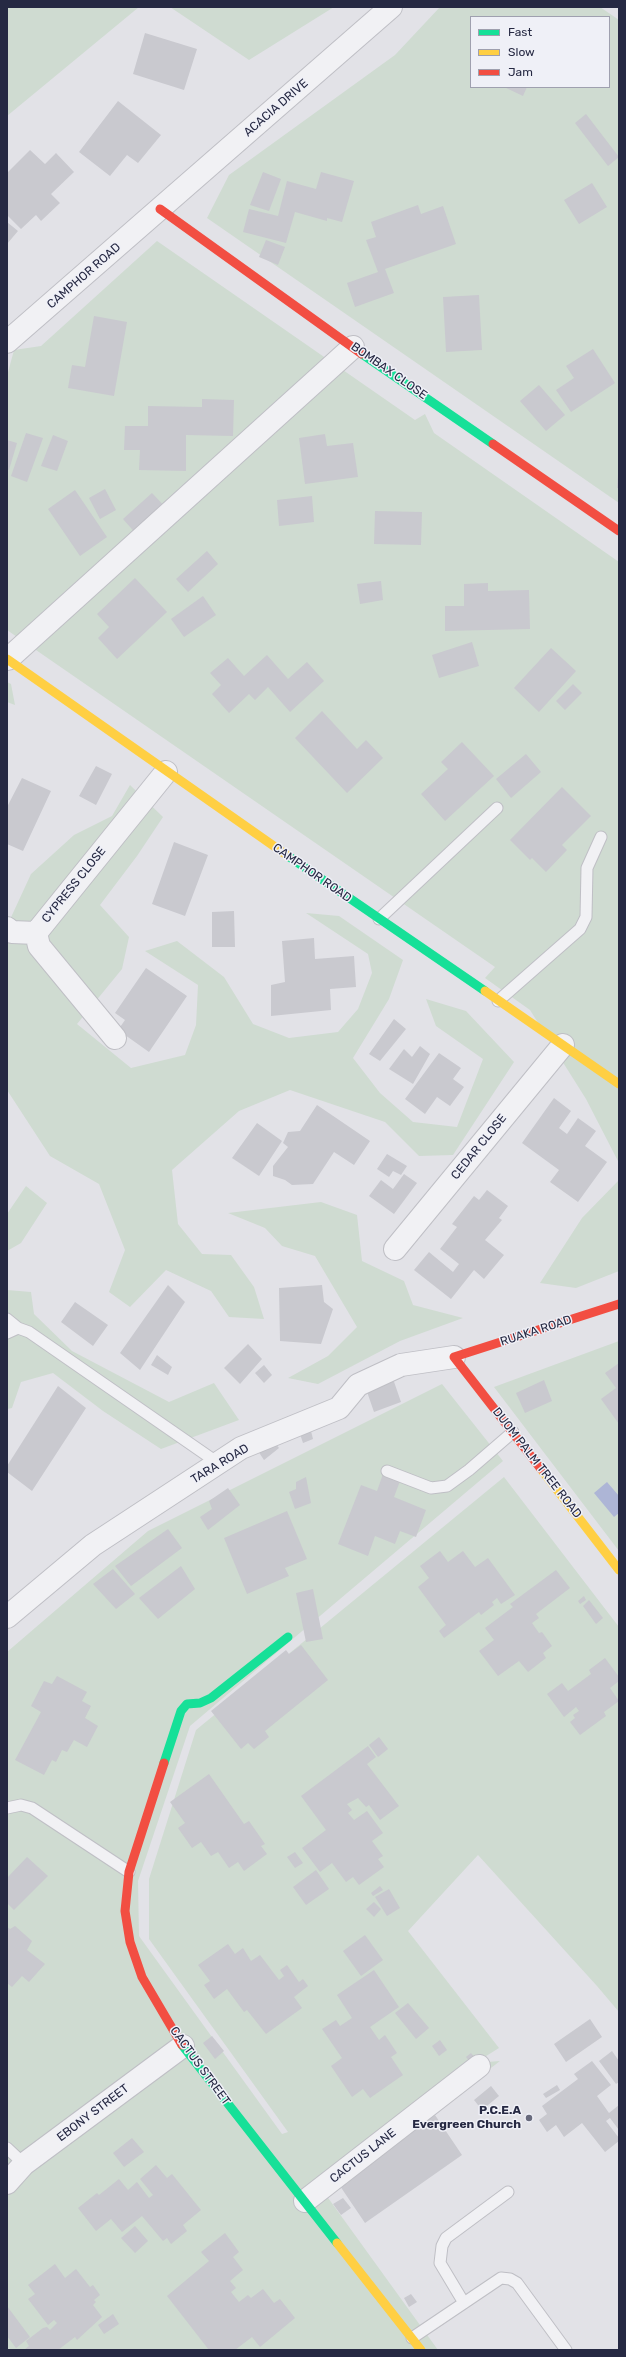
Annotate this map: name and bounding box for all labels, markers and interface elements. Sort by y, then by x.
legend [470,16,610,88]
text: Fast [508,25,532,39]
text: Slow [508,45,535,59]
text: Jam [508,65,533,79]
street label: ACACIA DRIVE [241,76,311,140]
street label: CAMPHOR ROAD [44,240,124,312]
street label: BOMBAX CLOSE [348,339,430,403]
street label: CAMPHOR ROAD [270,840,354,906]
street label: CYPRESS CLOSE [39,844,109,926]
street label: CEDAR CLOSE [448,1111,510,1183]
street label: RUAKA ROAD [498,1313,574,1349]
street label: DUOM PALM TREE ROAD [489,1405,585,1521]
street label: TARA ROAD [188,1441,252,1487]
street label: CACTUS STREET [167,2024,233,2108]
street label: EBONY STREET [54,2081,132,2145]
place label: P.C.E.A Evergreen Church [412,2104,521,2132]
marker: P.C.E.A Evergreen Church [524,2113,534,2123]
street label: CACTUS LANE [327,2126,399,2186]

